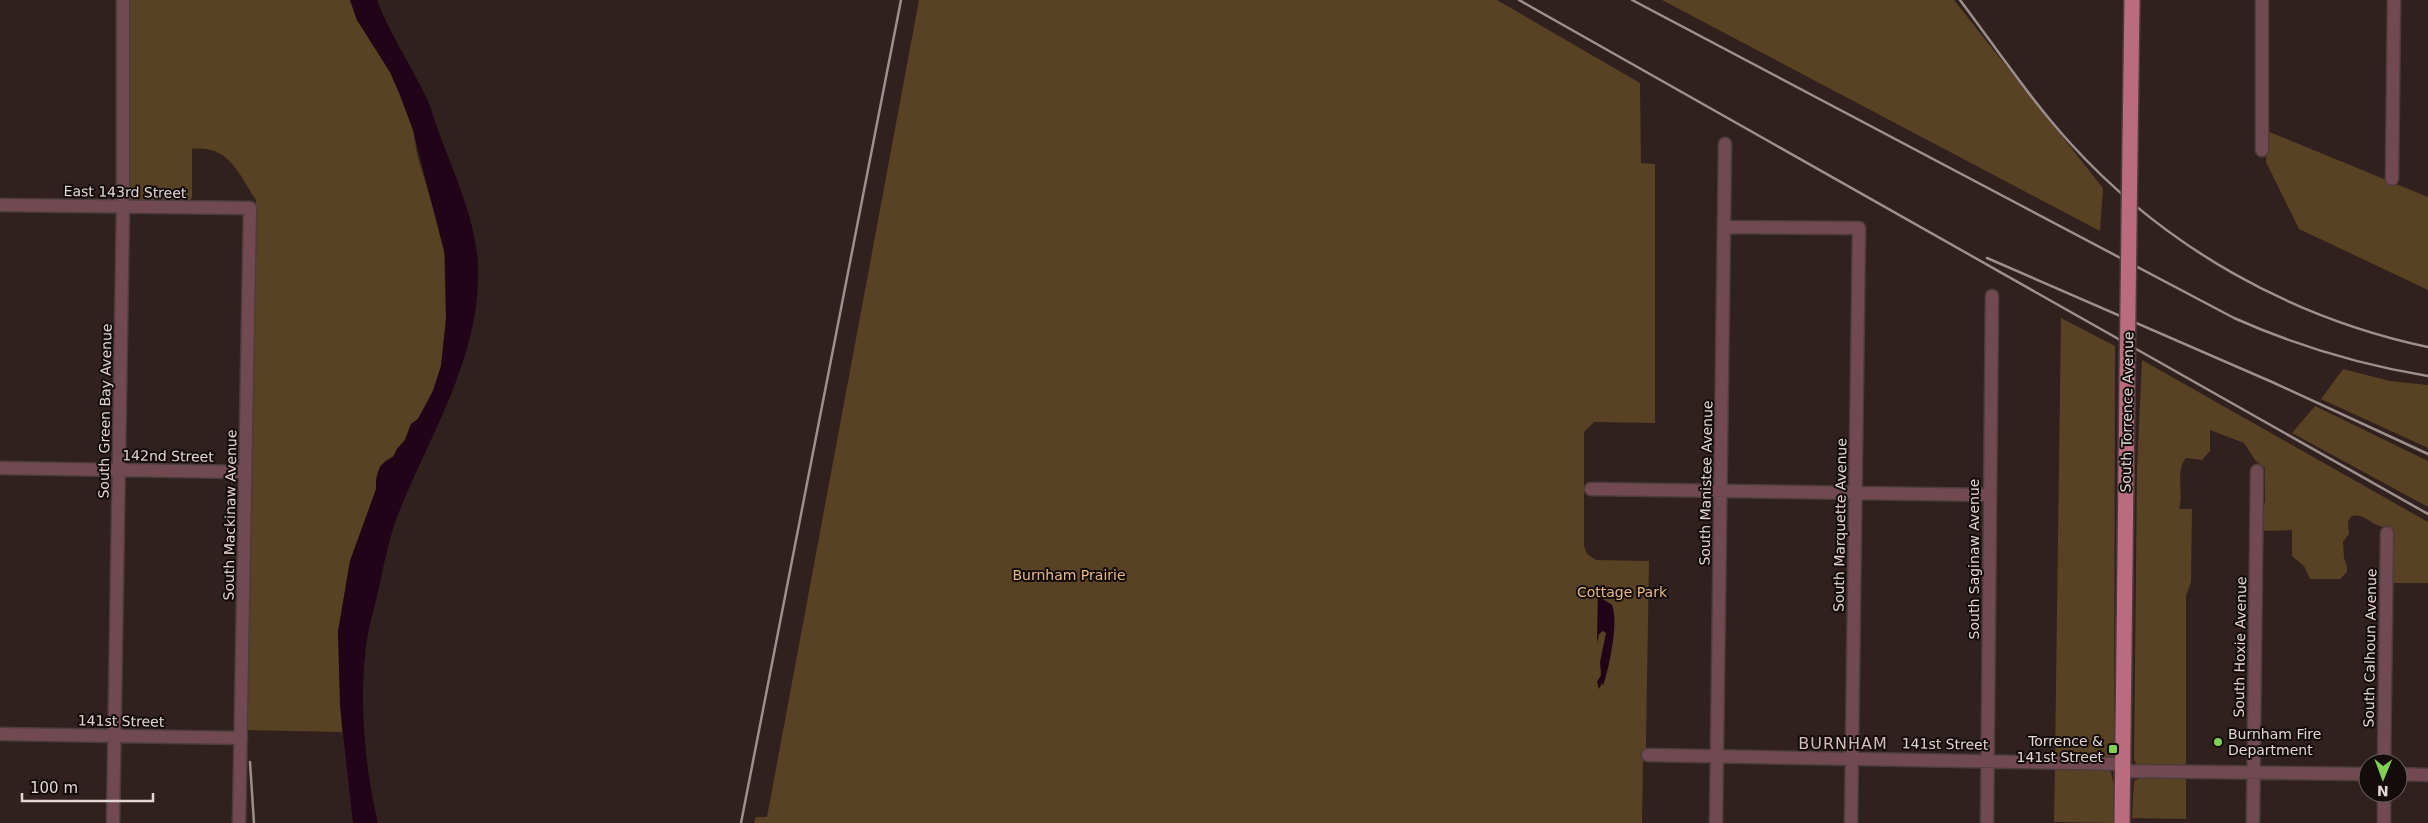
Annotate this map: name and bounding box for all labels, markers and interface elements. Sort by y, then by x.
street label: East 143rd Street [63,183,187,201]
street label: South Green Bay Avenue [95,323,115,499]
street label: South Torrence Avenue [2118,331,2136,493]
street label: South Manistee Avenue [1697,400,1715,566]
street label: South Mackinaw Avenue [221,429,239,601]
street label: South Marquette Avenue [1830,438,1850,612]
street label: 142nd Street [122,447,214,465]
street label: South Saginaw Avenue [1966,479,1982,639]
park label: Burnham Prairie [1012,567,1126,583]
street label: South Calhoun Avenue [2361,568,2379,728]
street label: South Hoxie Avenue [2231,576,2249,718]
park label: Cottage Park [1577,584,1668,600]
street label: 141st Street [78,712,165,730]
place label: Burnham Fire Department [2228,726,2321,758]
place label: Torrence & 141st Street [2017,733,2104,765]
district label: BURNHAM [1798,734,1888,753]
street label: 141st Street [1902,735,1989,753]
marker: Burnham Fire Department [2212,736,2224,748]
marker: Torrence & 141st Street [2107,743,2119,755]
north arrow [2358,753,2408,803]
scale bar [22,770,154,802]
text: 100 m [30,779,78,797]
text: N [2377,783,2389,799]

